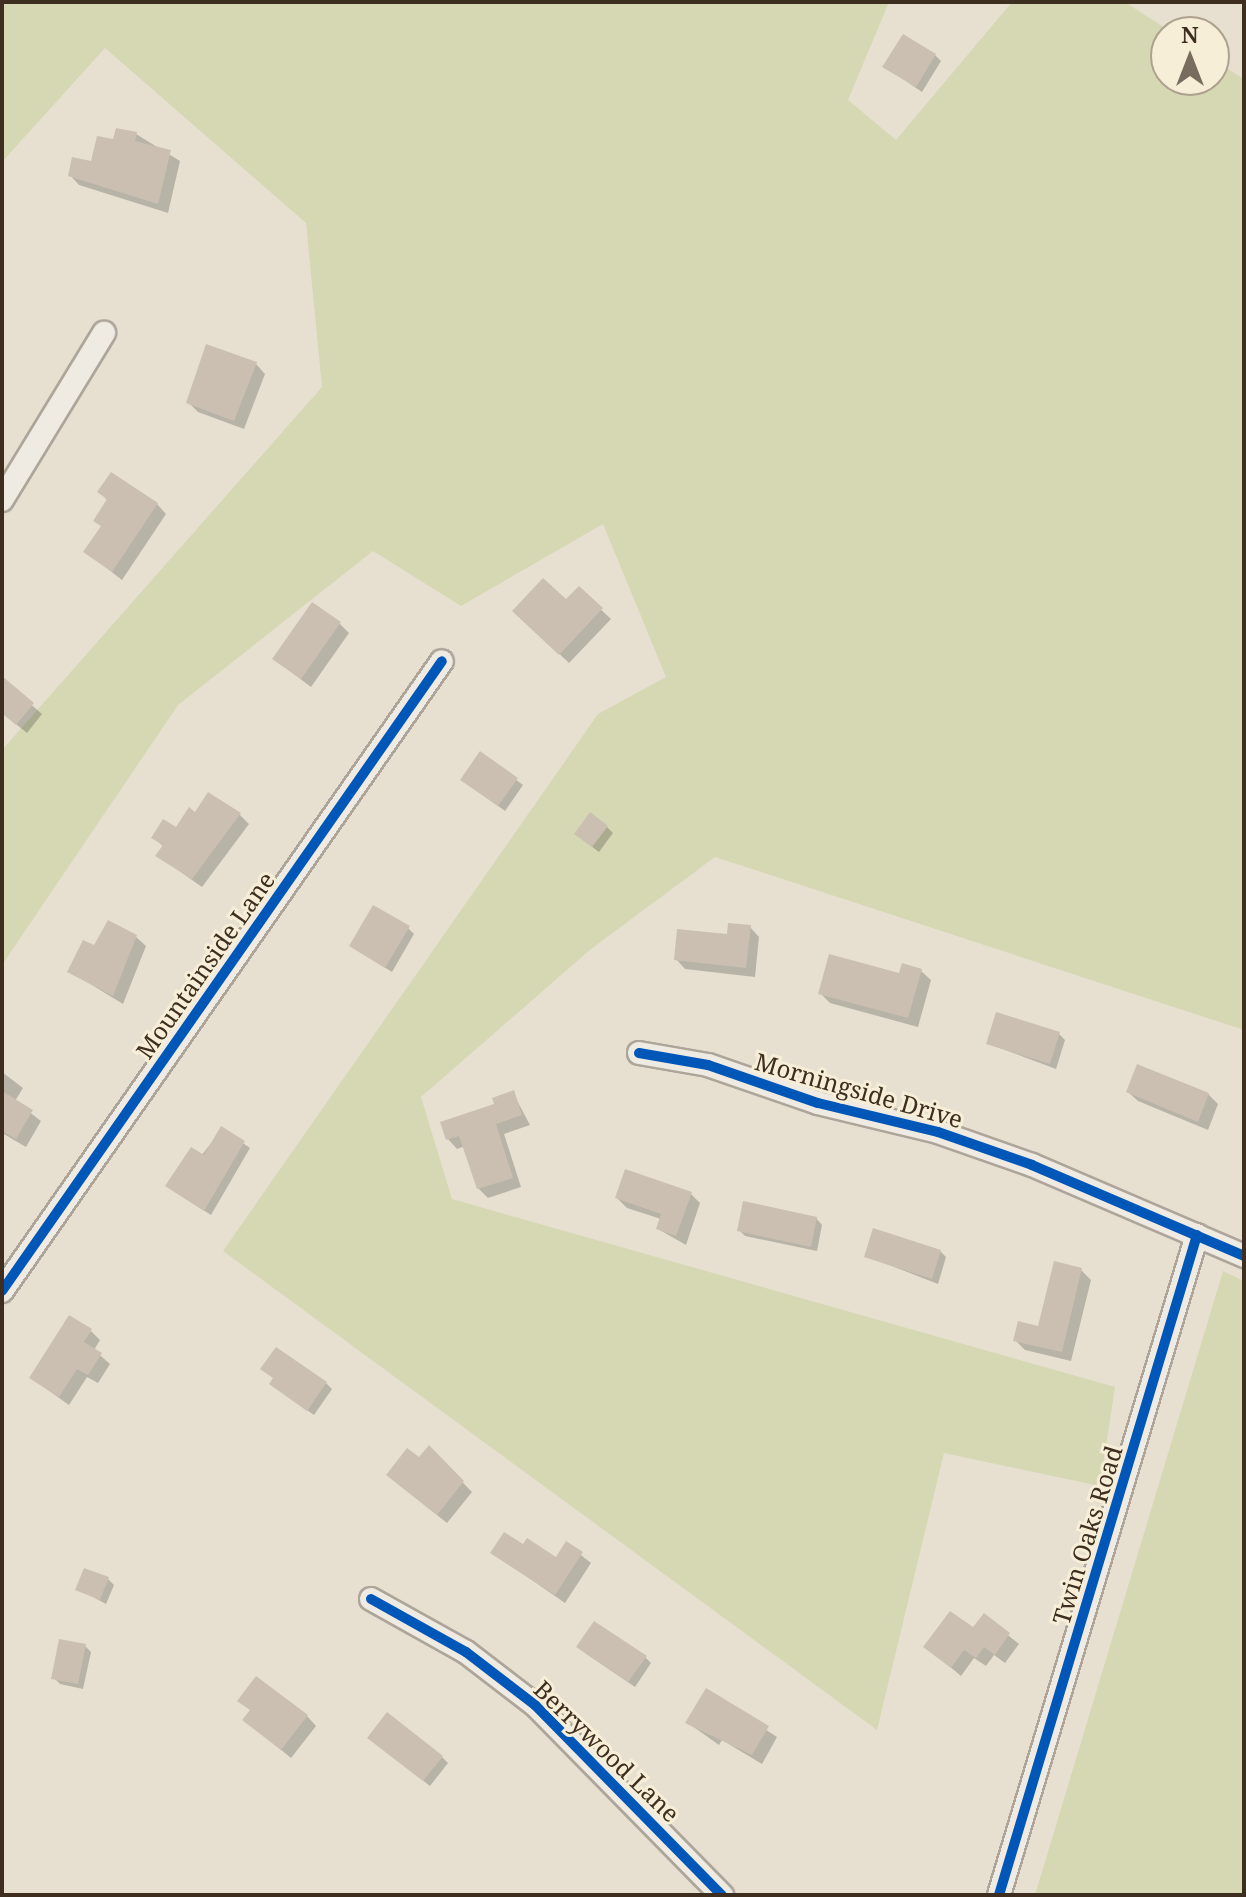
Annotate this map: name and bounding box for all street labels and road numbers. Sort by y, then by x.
street label: Mountainside Lane [130,866,280,1064]
street label: Morningside Drive [752,1047,966,1133]
street label: Twin Oaks Road [1046,1442,1128,1628]
street label: Berrywood Lane [528,1674,686,1828]

